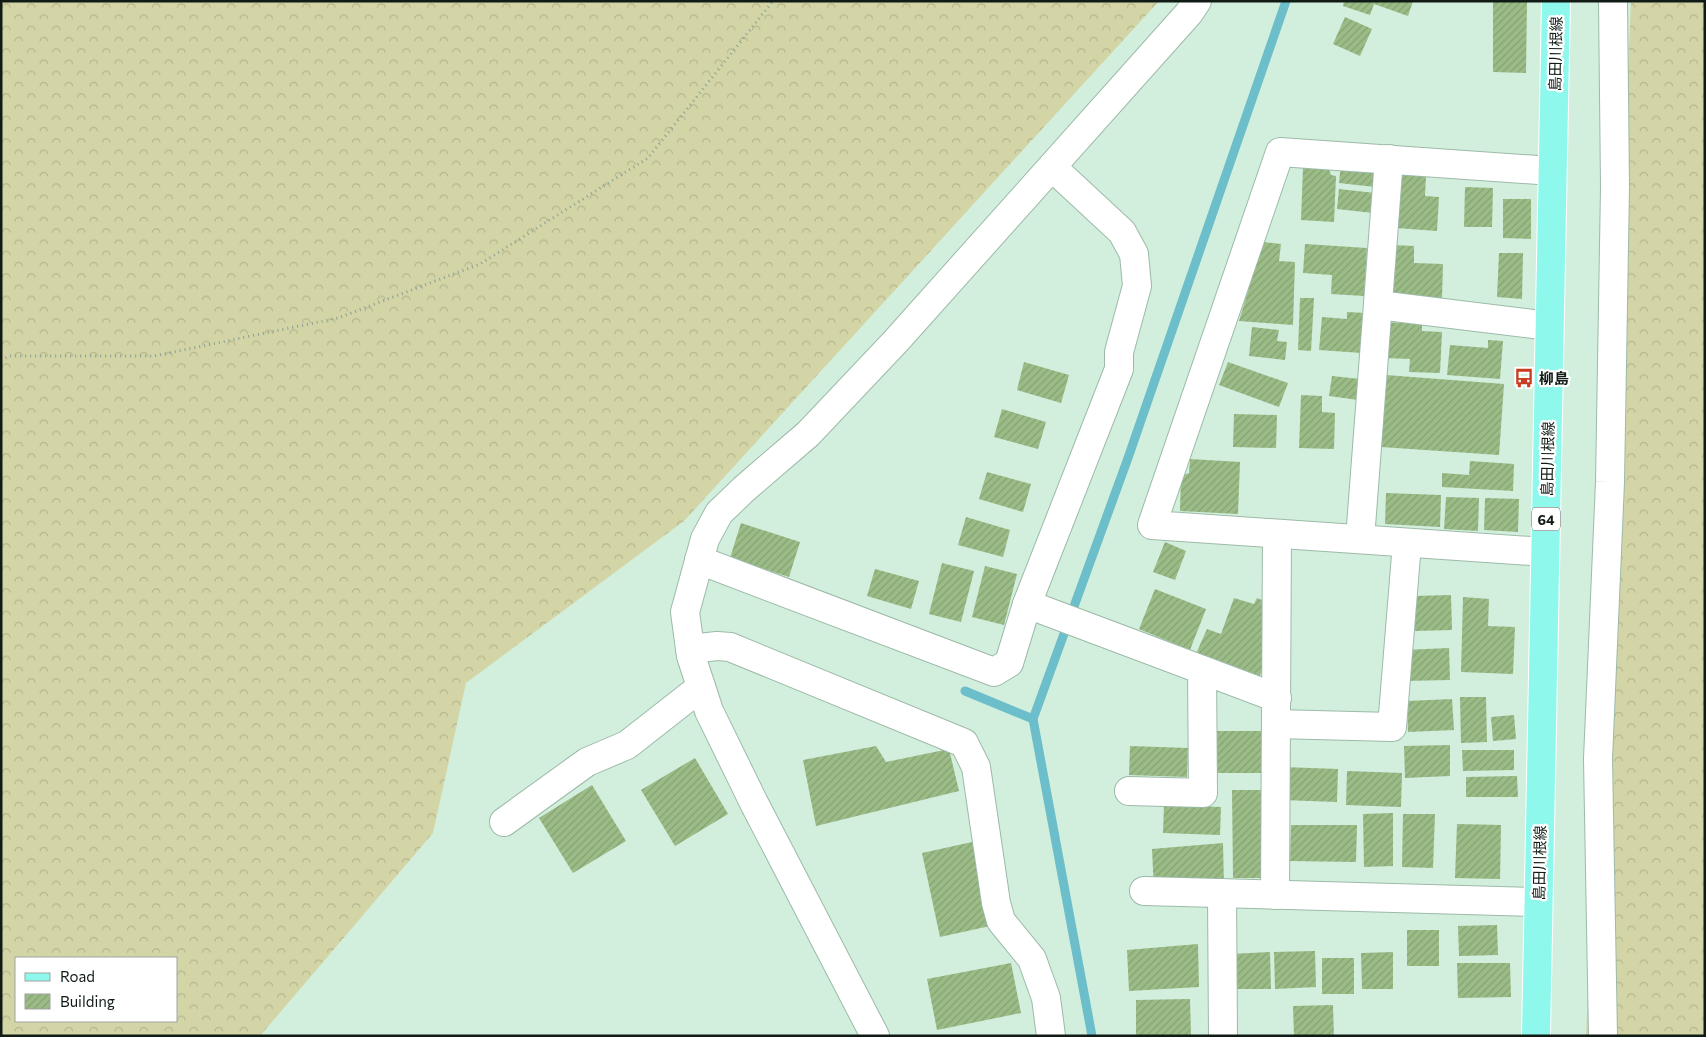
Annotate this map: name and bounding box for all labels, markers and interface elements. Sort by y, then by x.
street label: 島田川根線 [1545,16,1565,92]
bus stop icon: 柳島 [1513,367,1535,389]
place label: 柳島 [1539,369,1569,387]
street label: 島田川根線 [1537,421,1557,497]
road number: 64 [1532,508,1560,530]
street label: 島田川根線 [1529,825,1549,901]
legend [15,957,178,1022]
text: Road [60,967,95,985]
text: Building [60,992,115,1010]

